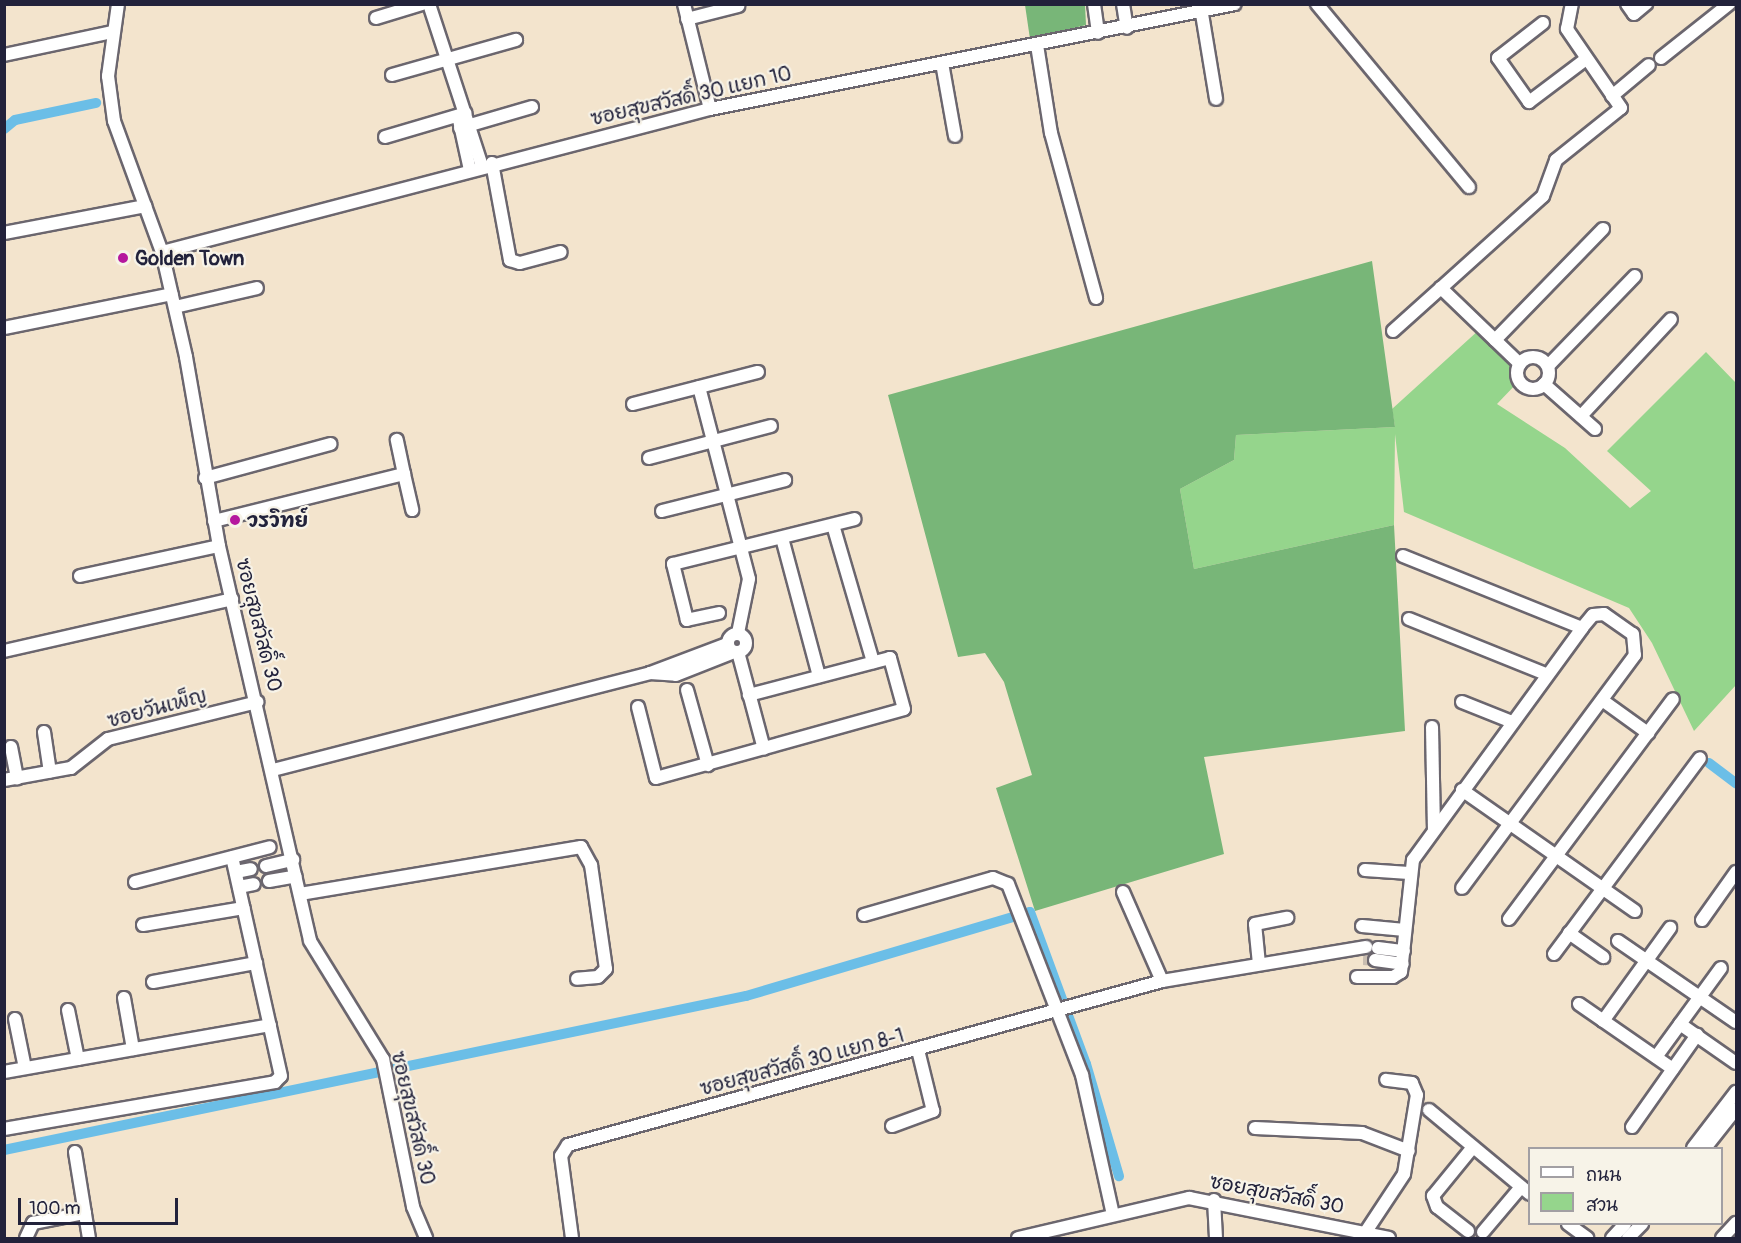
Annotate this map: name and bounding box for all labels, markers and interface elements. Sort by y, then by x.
street label: ซอยสุขสวัสดิ์ 30 แยก 10 [588,61,794,131]
place label: Golden Town [135,246,244,270]
marker: Golden Town [116,251,130,265]
place label: วรวิทย์ [247,508,308,532]
marker: วรวิทย์ [228,513,242,527]
street label: ซอยสุขสวัสดิ์ 30 [231,556,287,694]
street label: ซอยวันเพ็ญ [105,683,209,733]
street label: ซอยสุขสวัสดิ์ 30 แยก 8-1 [697,1023,907,1101]
street label: ซอยสุขสวัสดิ์ 30 [386,1049,440,1187]
legend [1528,1147,1723,1225]
text: ถนน [1586,1164,1621,1187]
street label: ซอยสุขสวัสดิ์ 30 [1208,1169,1346,1219]
scale bar [21,1186,182,1224]
text: สวน [1586,1194,1618,1217]
text: 100 m [29,1197,81,1220]

